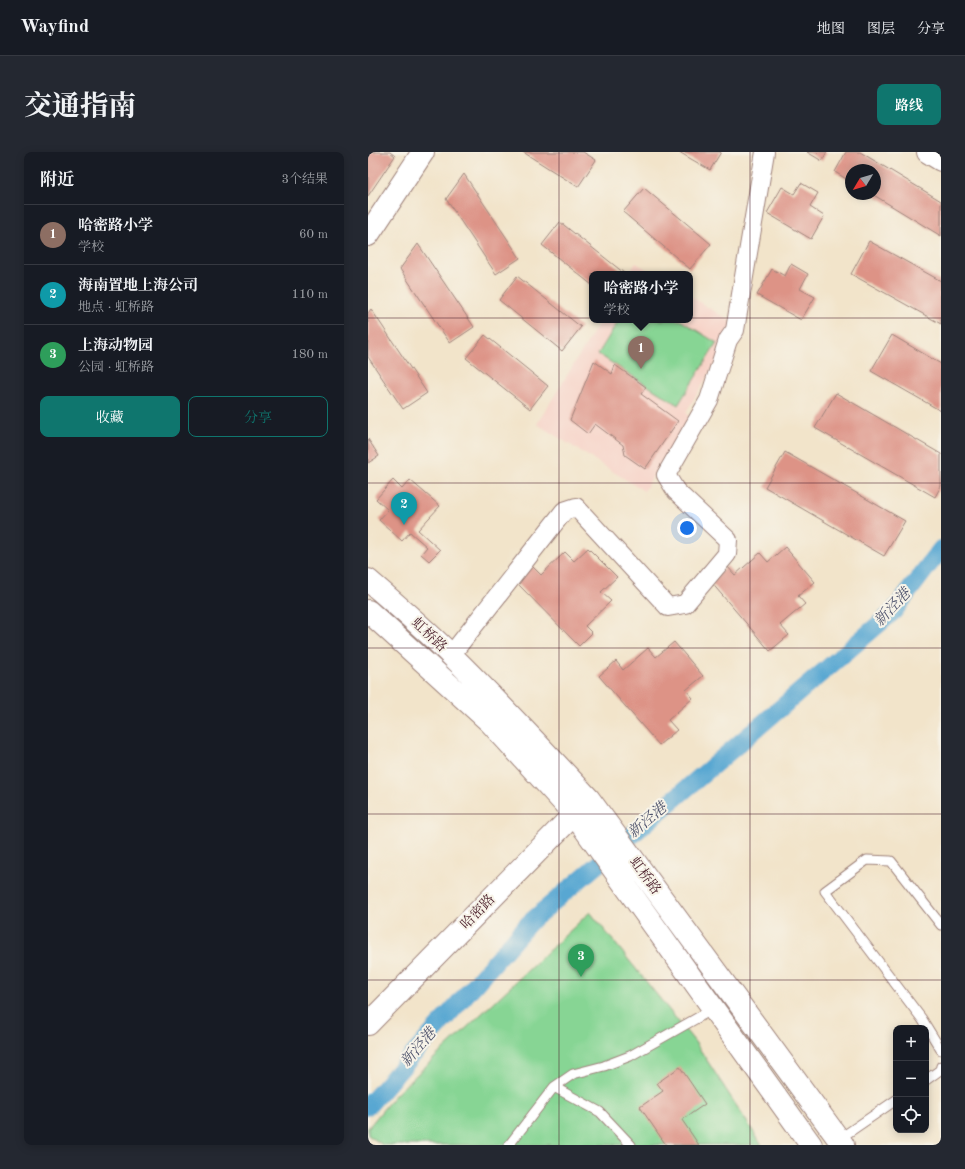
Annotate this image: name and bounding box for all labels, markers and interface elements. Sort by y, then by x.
text: Wayfind [20,18,89,37]
text: 地图 [817,22,845,36]
text: 图层 [867,22,895,36]
text: 分享 [917,22,945,36]
button: 路线 [877,84,941,125]
text: 交通指南 [24,94,136,122]
north arrow [845,164,881,200]
text: 附近 [40,172,74,189]
text: 3个结果 [281,173,328,186]
text: 哈密路小学 [78,219,153,234]
text: 1 [49,228,57,241]
text: 60 m [299,228,328,241]
text: 学校 [78,241,104,254]
popup [589,271,693,323]
text: 海南置地上海公司 [78,279,198,294]
text: 哈密路小学 [603,282,679,297]
text: 2 [49,288,57,301]
text: 110 m [291,288,328,301]
text: 地点 · 虹桥路 [78,301,154,314]
text: 学校 [603,304,630,317]
pin: 1 [628,336,654,369]
text: 上海动物园 [78,339,153,354]
text: 3 [49,348,57,361]
text: 180 m [291,348,328,361]
text: 公园 · 虹桥路 [78,361,154,374]
button: 收藏 [40,396,180,437]
button: 分享 [188,396,328,437]
pin: 2 [391,492,417,525]
your location [677,518,697,538]
water label: 新泾港 [871,584,915,630]
street label: 虹桥路 [409,615,450,654]
water label: 新泾港 [625,798,672,841]
street label: 虹桥路 [627,854,664,897]
street label: 哈密路 [458,891,498,932]
pin: 3 [568,944,594,977]
water label: 新泾港 [397,1023,441,1070]
map controls [893,1025,929,1133]
button: + [893,1025,929,1061]
button: − [893,1061,929,1097]
button: locate [893,1097,929,1133]

